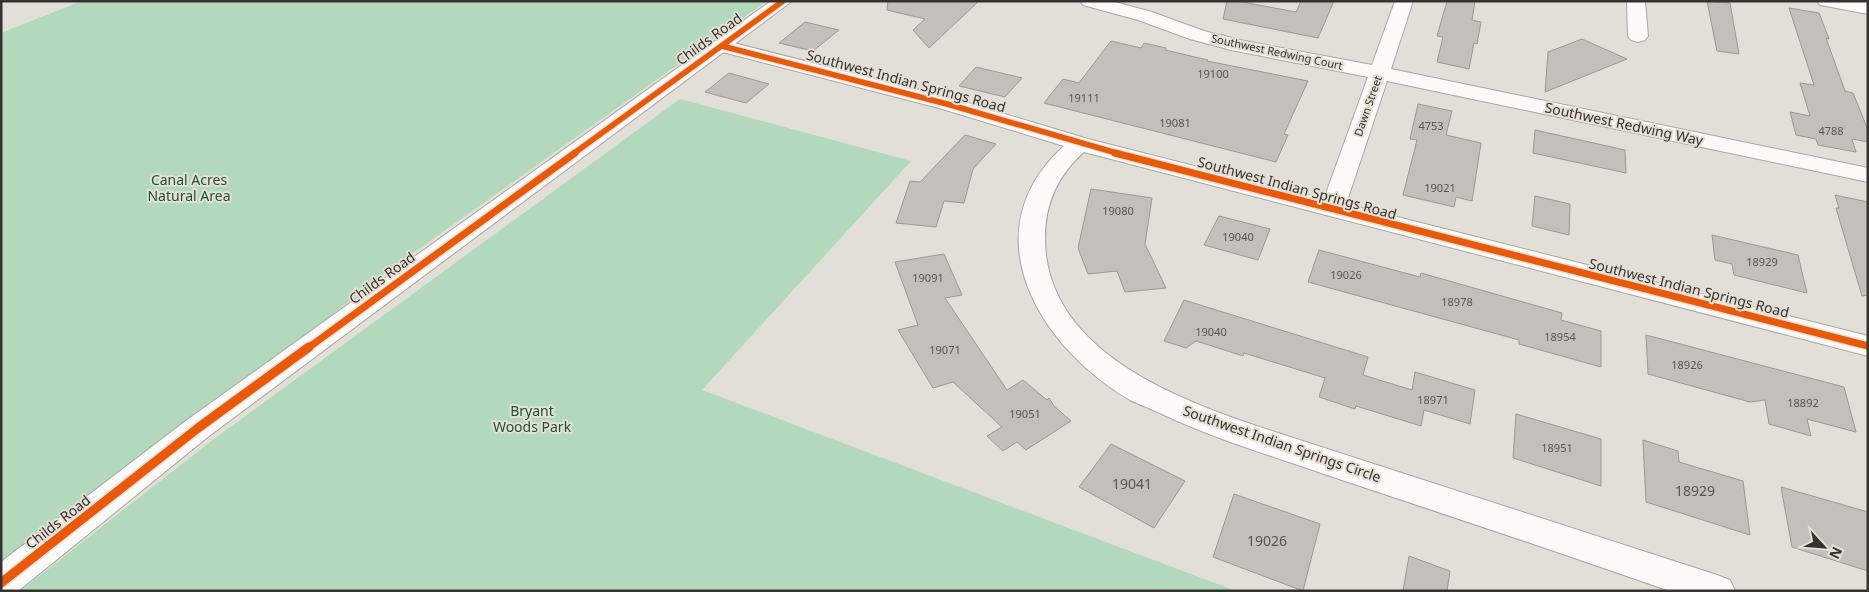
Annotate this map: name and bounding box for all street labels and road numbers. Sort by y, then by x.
street label: Childs Road [672,8,746,69]
street label: Southwest Redwing Court [1210,30,1344,73]
street label: Southwest Indian Springs Road [804,45,1008,116]
street label: Dawn Street [1350,73,1385,138]
street label: Southwest Redwing Way [1543,97,1706,150]
street label: Southwest Indian Springs Road [1195,152,1399,223]
street label: Childs Road [345,247,419,308]
street label: Southwest Indian Springs Road [1587,253,1791,322]
street label: Southwest Indian Springs Circle [1181,401,1384,486]
street label: Childs Road [21,490,94,553]

